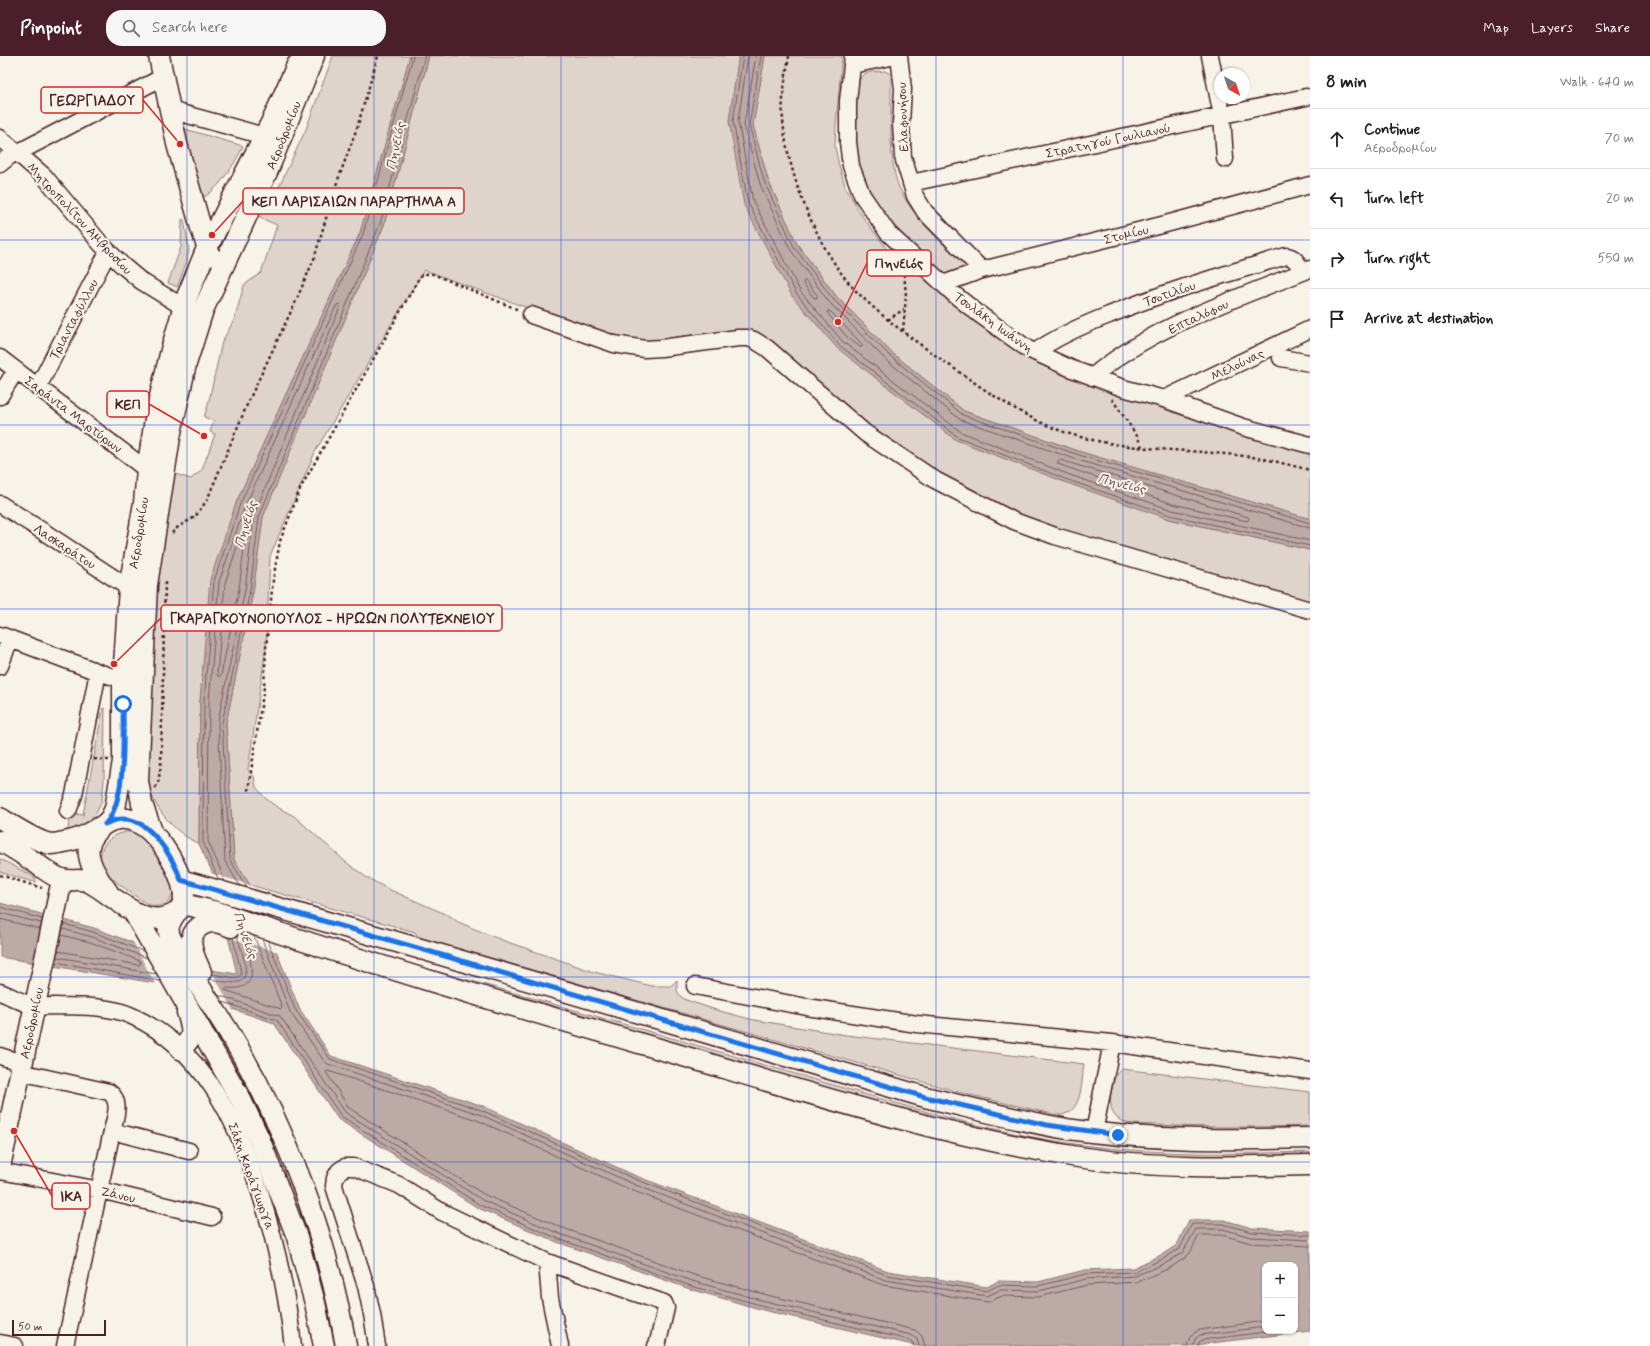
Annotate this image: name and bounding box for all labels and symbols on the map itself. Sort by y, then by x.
north arrow [1214,68,1250,104]
street label: Ελαφονήσου [894,82,913,152]
callout: ΓΕΩΡΓΙΑΔΟΥ [41,87,143,113]
text: ΓΕΩΡΓΙΑΔΟΥ [49,92,136,110]
street label: Αεροδρομίου [263,99,306,172]
water label: Πηνειός [382,120,410,172]
street label: Στρατηγού Γουλιανού [1044,120,1172,163]
street label: Μητροπολίτου Αμβροσίου [23,159,135,279]
callout: ΚΕΠ ΛΑΡΙΣΑΙΩΝ ΠΑΡΑΡΤΗΜΑ A [243,188,464,214]
text: ΚΕΠ ΛΑΡΙΣΑΙΩΝ ΠΑΡΑΡΤΗΜΑ A [252,193,456,211]
street label: Στομίου [1102,222,1151,249]
callout: Πηνειός [867,250,931,276]
text: Πηνειός [875,255,923,273]
street label: Τριανταφύλλου [46,276,103,363]
street label: Τσοτιλίου [1141,277,1198,311]
street label: Τσολάκη Ιωάννη [950,289,1036,358]
street label: Επταλόφου [1166,296,1232,339]
street label: Μελούνας [1208,345,1267,386]
street label: Σαράντα Μαρτύρων [21,373,126,458]
callout: ΚΕΠ [107,391,149,417]
text: ΚΕΠ [115,396,141,414]
water label: Πηνειός [1096,469,1148,499]
street label: Αεροδρομίου [125,496,154,570]
water label: Πηνειός [230,498,262,550]
street label: Λασκαράτου [30,521,99,574]
callout: ΓΚΑΡΑΓΚΟΥΝΟΠΟΥΛΟΣ - ΗΡΩΩΝ ΠΟΛΥΤΕΧΝΕΙΟΥ [161,605,502,631]
text: ΓΚΑΡΑΓΚΟΥΝΟΠΟΥΛΟΣ - ΗΡΩΩΝ ΠΟΛΥΤΕΧΝΕΙΟΥ [169,610,495,628]
route start [114,695,132,713]
water label: Πηνειός [229,909,262,962]
street label: Αεροδρομίου [17,986,48,1060]
street label: Σάκη Καράγιωργα [223,1121,278,1232]
route end [1109,1126,1127,1144]
callout: ΙΚΑ [52,1183,90,1209]
street label: Ζάνου [99,1183,137,1208]
text: ΙΚΑ [60,1188,82,1206]
scale bar [12,1318,106,1337]

